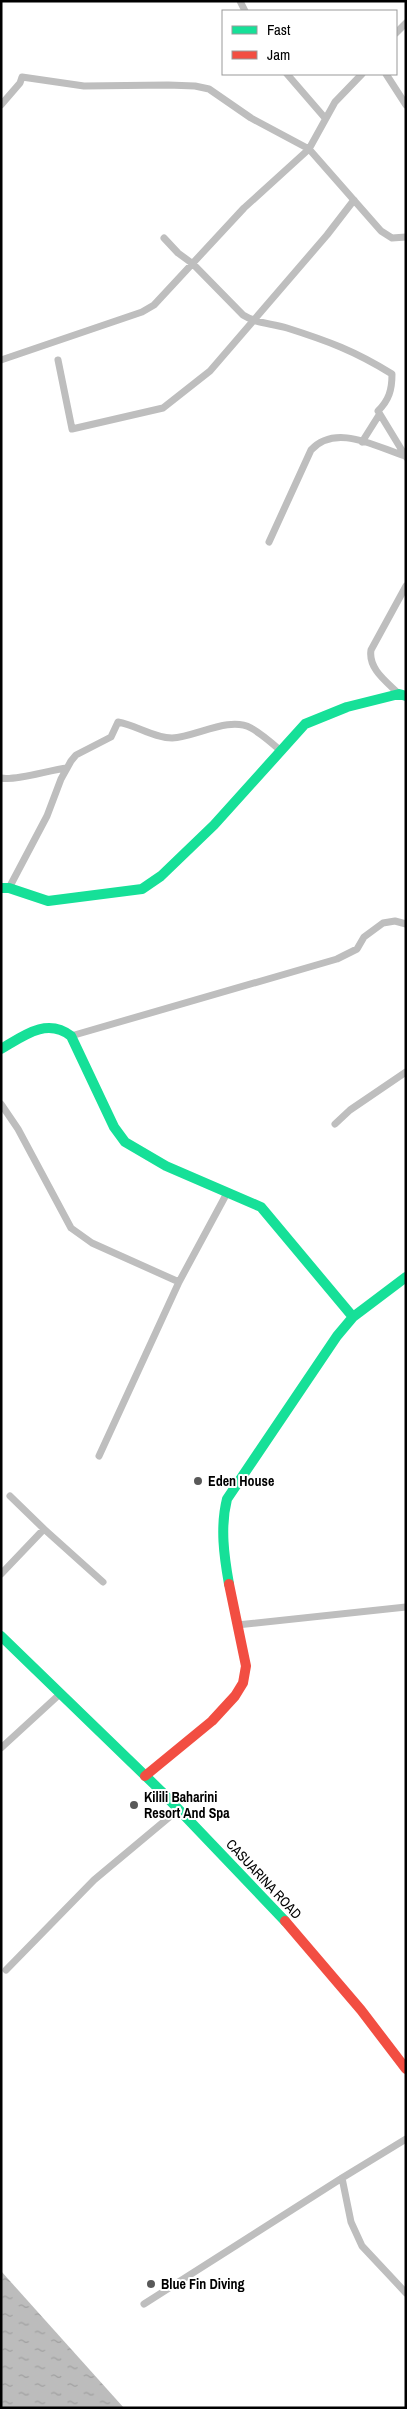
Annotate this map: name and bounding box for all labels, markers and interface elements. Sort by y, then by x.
legend [222,10,397,75]
text: Fast [267,19,291,40]
text: Jam [267,44,290,65]
place label: Eden House [208,1472,274,1490]
marker: Eden House [192,1475,204,1487]
place label: Kilili Baharini Resort And Spa [144,1788,230,1822]
marker: Kilili Baharini Resort And Spa [128,1799,140,1811]
street label: CASUARINA ROAD [222,1835,306,1923]
place label: Blue Fin Diving [161,2275,245,2293]
marker: Blue Fin Diving [145,2278,157,2290]

